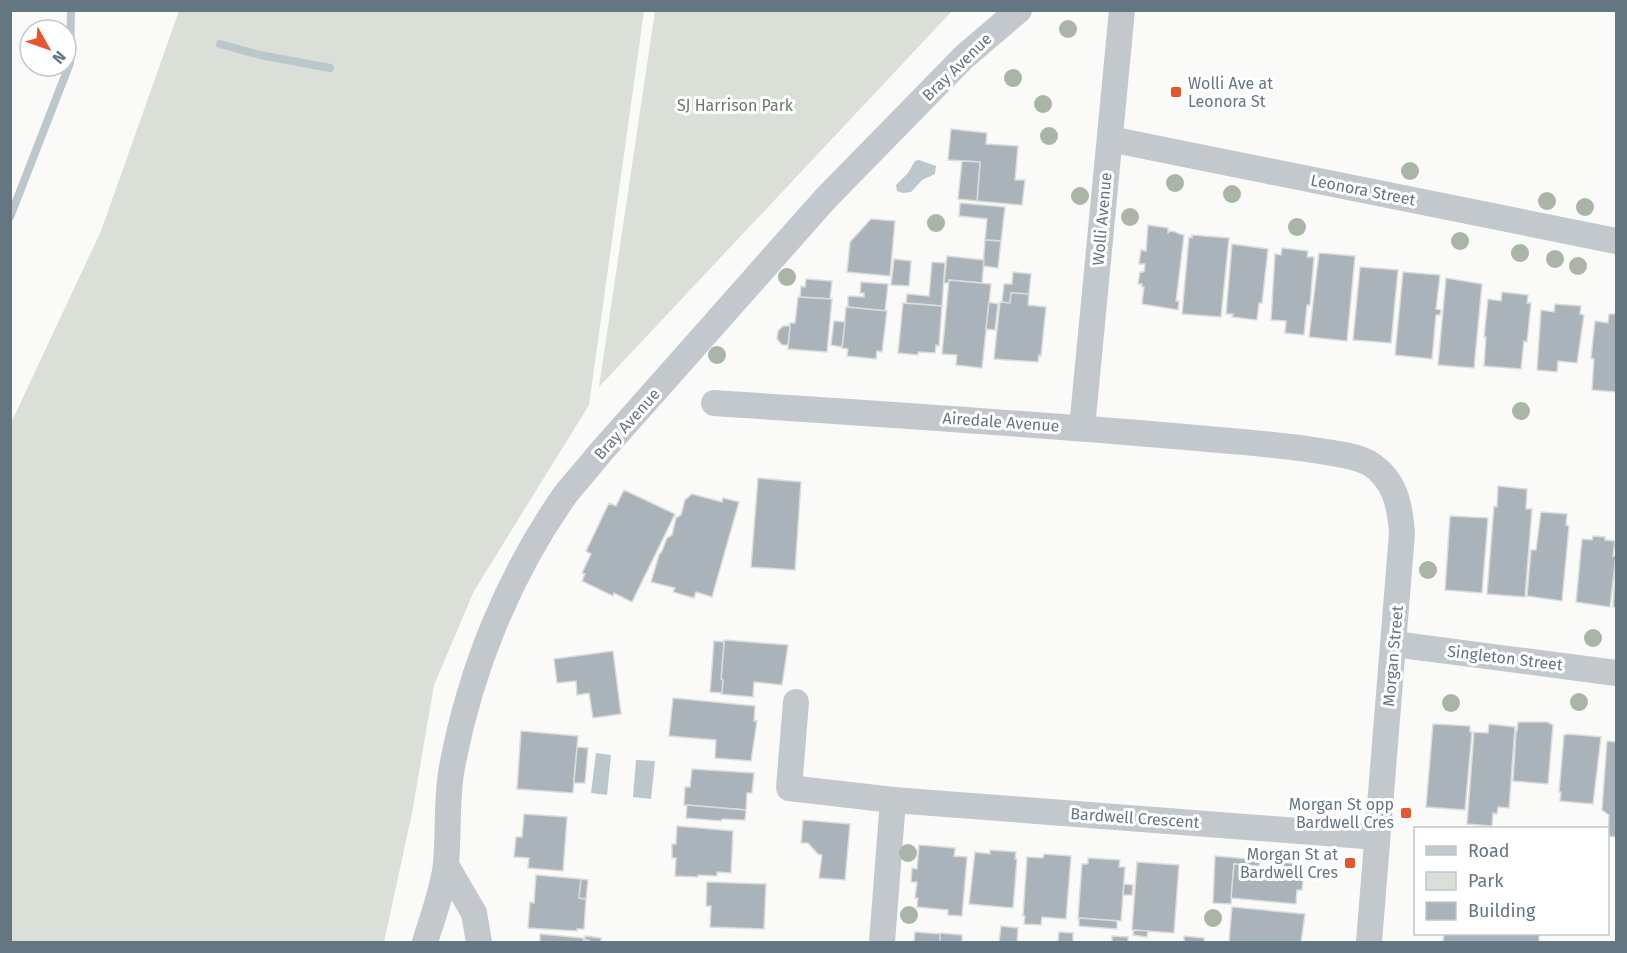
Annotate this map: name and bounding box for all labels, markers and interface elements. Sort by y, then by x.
north arrow [18,18,78,78]
street label: Bray Avenue [918,29,996,105]
text: N [48,47,70,67]
place label: Wolli Ave at Leonora St [1188,74,1273,111]
marker: Wolli Ave at Leonora St [1169,85,1183,99]
park label: SJ Harrison Park [677,96,794,115]
street label: Leonora Street [1309,171,1417,210]
street label: Wolli Avenue [1088,172,1116,266]
street label: Bray Avenue [590,385,664,463]
street label: Airedale Avenue [942,408,1060,436]
street label: Morgan Street [1379,604,1407,707]
street label: Singleton Street [1446,641,1564,675]
place label: Morgan St opp Bardwell Cres [1289,795,1394,832]
street label: Bardwell Crescent [1070,804,1200,832]
marker: Morgan St opp Bardwell Cres [1399,806,1413,820]
legend [1414,827,1609,935]
text: Road [1468,840,1510,862]
place label: Morgan St at Bardwell Cres [1240,845,1338,882]
marker: Morgan St at Bardwell Cres [1343,856,1357,870]
text: Park [1468,870,1504,892]
text: Building [1468,900,1536,922]

